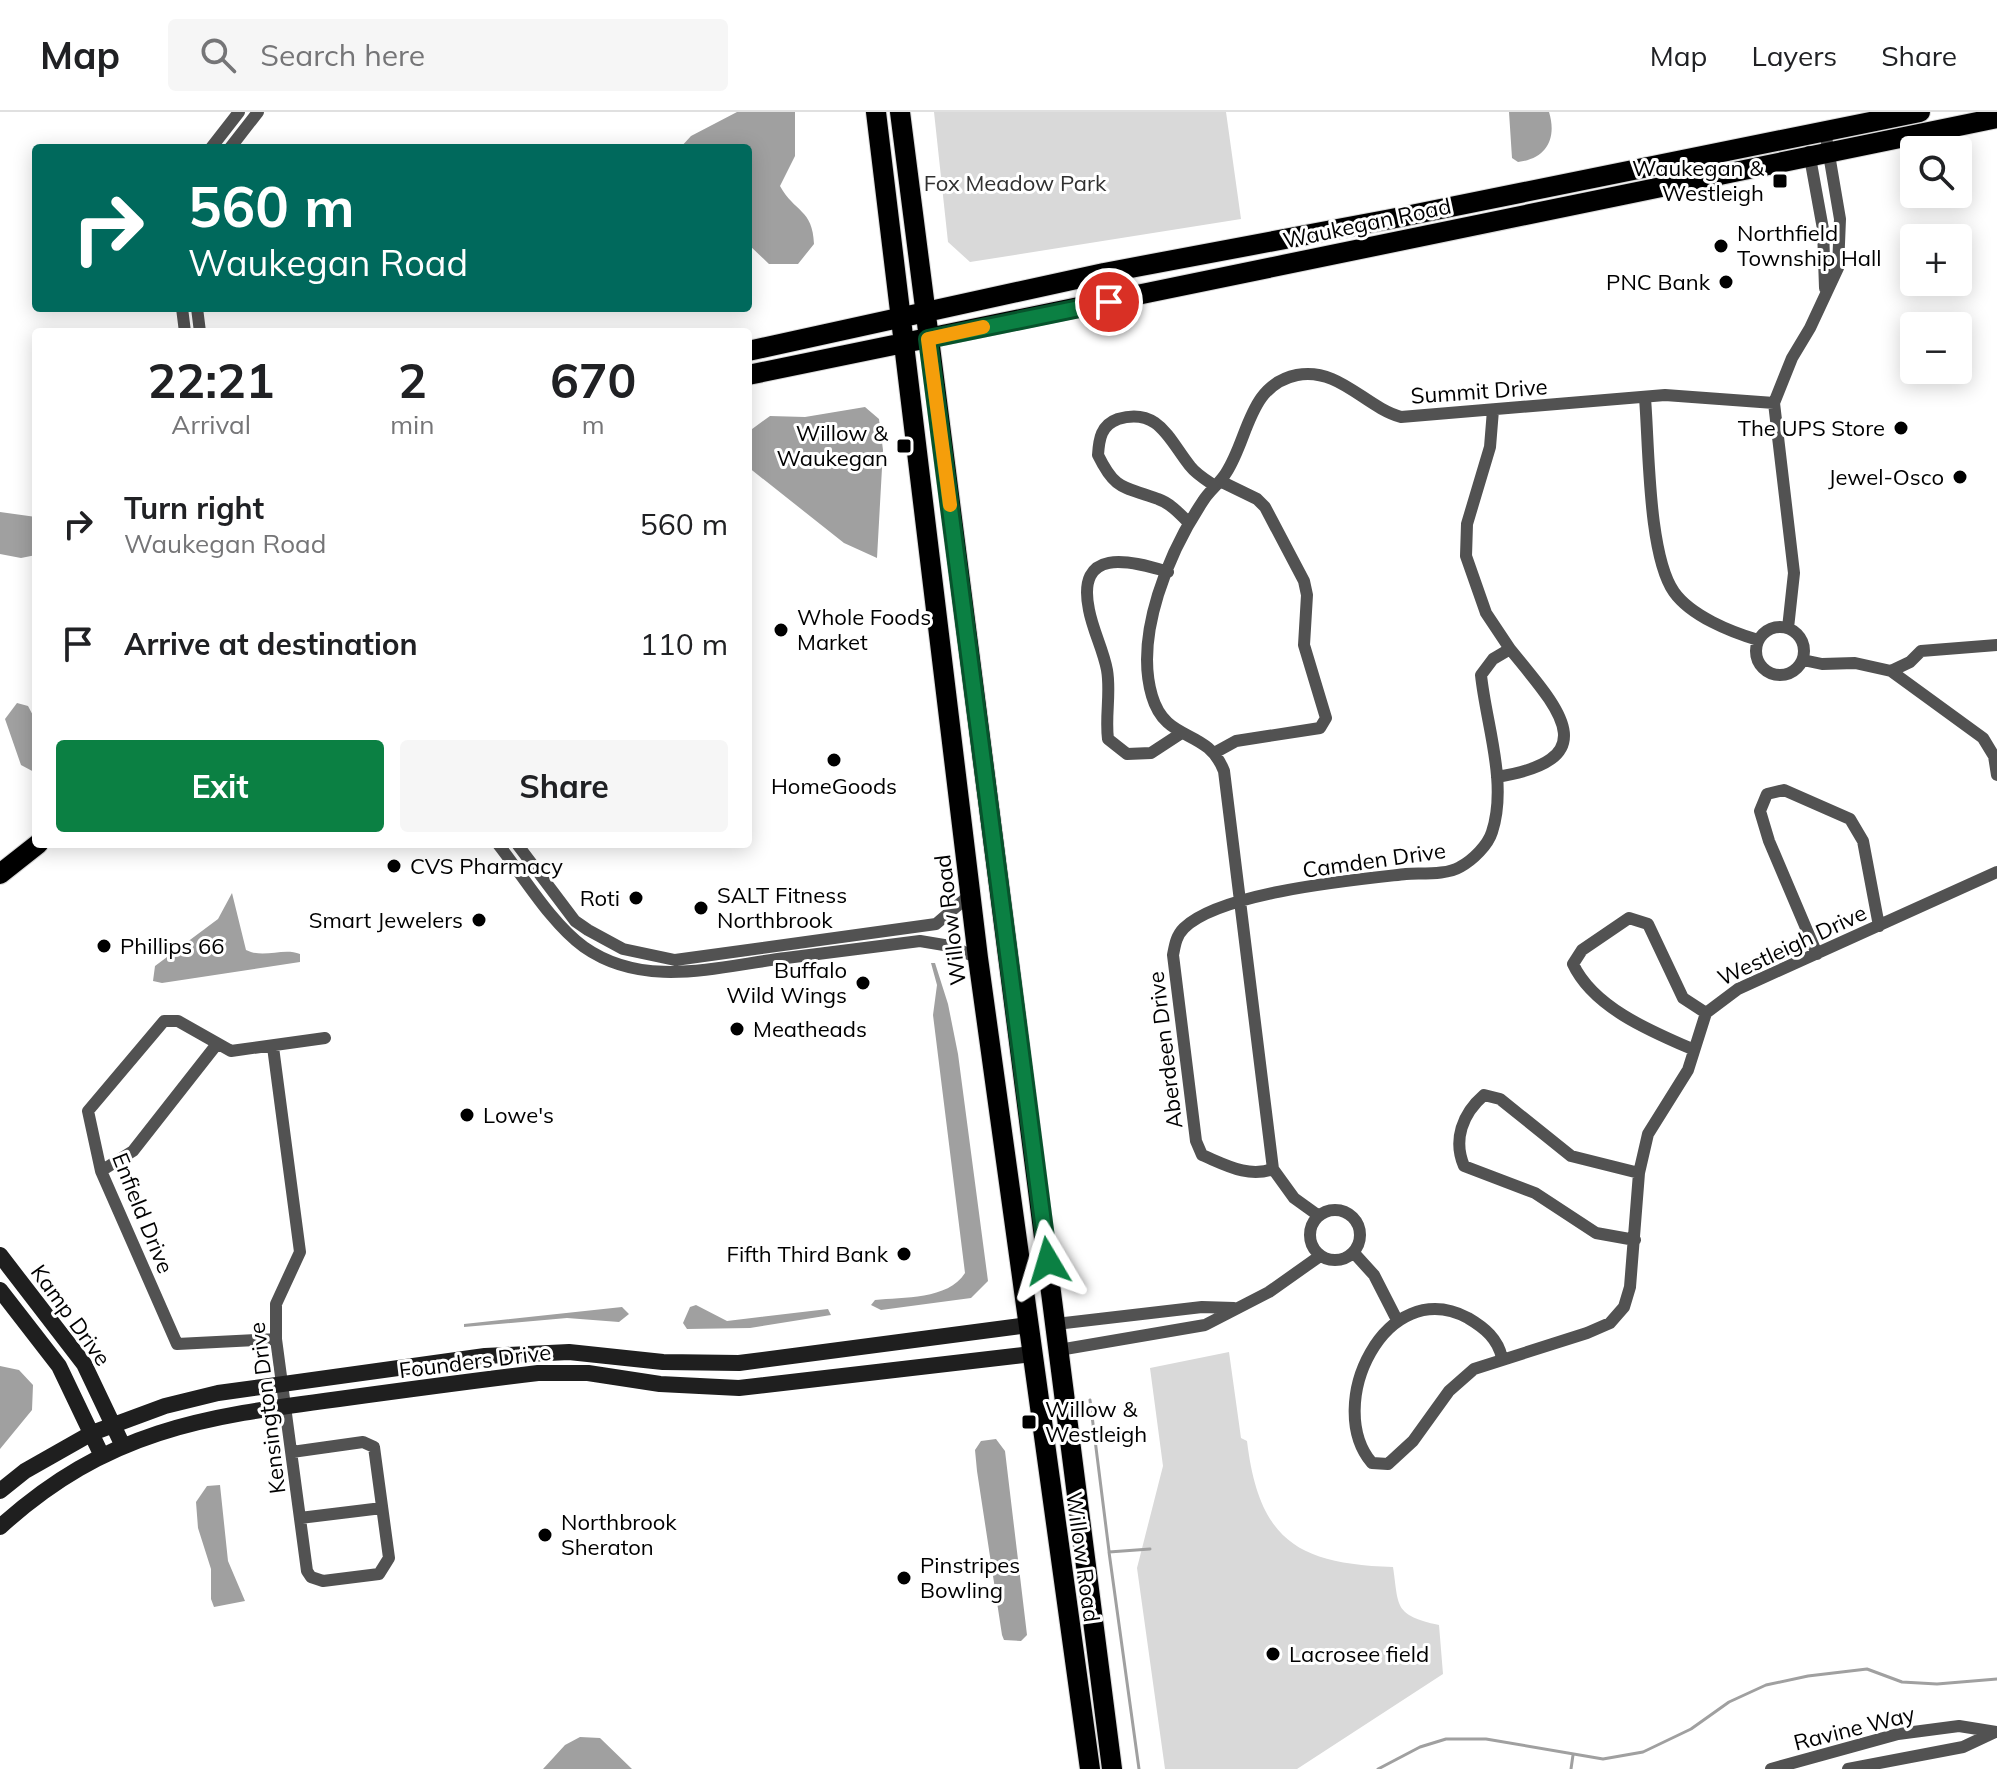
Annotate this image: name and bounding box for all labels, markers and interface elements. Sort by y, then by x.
search box [168,19,728,91]
text: Map [40,31,120,79]
icon: search [196,33,240,77]
text: Search here [260,36,425,74]
text: Map [1650,38,1707,73]
text: Layers [1751,38,1837,73]
text: Share [1881,38,1957,73]
map controls [1900,136,1972,384]
button: search [1900,136,1972,208]
place label: Waukegan & Westleigh [1632,154,1765,207]
park label: Fox Meadow Park [924,169,1107,197]
text: 560 m [188,171,355,241]
marker: Waukegan & Westleigh [1771,172,1789,190]
icon: right [56,176,160,280]
street label: Waukegan Road [1280,192,1454,254]
place label: Northfield Township Hall [1737,219,1882,272]
button: + [1900,224,1972,296]
marker: Northfield Township Hall [1712,237,1730,255]
text: Waukegan Road [188,240,468,285]
pin [1075,268,1143,336]
place label: PNC Bank [1606,268,1711,296]
marker: PNC Bank [1717,273,1735,291]
icon: arrive [1087,280,1131,324]
button: − [1900,312,1972,384]
text: 22:21 [148,350,275,410]
text: 2 [398,350,427,410]
text: 670 [550,350,636,410]
street label: Summit Drive [1410,372,1548,410]
text: Arrival [171,408,251,441]
text: min [390,408,434,441]
text: m [582,408,605,441]
place label: The UPS Store [1738,414,1885,442]
place label: Willow & Waukegan [777,419,889,472]
marker: The UPS Store [1892,419,1910,437]
marker: Willow & Waukegan [895,437,913,455]
place label: Jewel-Osco [1828,463,1944,491]
marker: Jewel-Osco [1951,468,1969,486]
text: Turn right [124,489,264,527]
icon: right [56,502,100,546]
text: 560 m [640,505,728,543]
text: Waukegan Road [124,527,326,560]
place label: Whole Foods Market [797,603,931,656]
marker: Whole Foods Market [772,621,790,639]
icon: arrive [56,622,100,666]
text: Arrive at destination [124,625,418,663]
text: 110 m [640,625,728,663]
button: Exit [56,740,384,832]
button: Share [400,740,728,832]
marker: HomeGoods [825,751,843,769]
place label: HomeGoods [771,772,897,800]
street label: Camden Drive [1301,836,1447,884]
place label: CVS Pharmacy [410,852,563,880]
street label: Willow Road [928,853,972,987]
marker: CVS Pharmacy [385,857,403,875]
place label: SALT Fitness Northbrook [717,881,847,934]
place label: Roti [580,884,620,912]
marker: Roti [627,889,645,907]
street label: Westleigh Drive [1713,898,1871,992]
marker: SALT Fitness Northbrook [692,899,710,917]
place label: Smart Jewelers [309,906,463,934]
marker: Smart Jewelers [470,911,488,929]
place label: Phillips 66 [120,932,224,960]
marker: Phillips 66 [95,937,113,955]
place label: Buffalo Wild Wings [726,956,847,1009]
street label: Aberdeen Drive [1141,970,1189,1130]
marker: Buffalo Wild Wings [854,974,872,992]
place label: Meatheads [753,1015,867,1043]
marker: Meatheads [728,1020,746,1038]
place label: Lowe's [483,1101,554,1129]
marker: Lowe's [458,1106,476,1124]
street label: Enfield Drive [106,1149,180,1277]
position arrow [1006,1219,1090,1303]
place label: Fifth Third Bank [727,1240,889,1268]
marker: Fifth Third Bank [895,1245,913,1263]
street label: Kamp Drive [25,1259,117,1371]
street label: Kensington Drive [243,1321,291,1495]
street label: Founders Drive [397,1338,553,1384]
place label: Willow & Westleigh [1045,1395,1147,1448]
marker: Willow & Westleigh [1020,1413,1038,1431]
street label: Willow Road [1060,1490,1106,1624]
place label: Northbrook Sheraton [561,1508,677,1561]
marker: Northbrook Sheraton [536,1526,554,1544]
place label: Pinstripes Bowling [920,1551,1020,1604]
marker: Pinstripes Bowling [895,1569,913,1587]
place label: Lacrosee field [1289,1640,1429,1668]
marker: Lacrosee field [1264,1645,1282,1663]
street label: Ravine Way [1791,1699,1918,1757]

